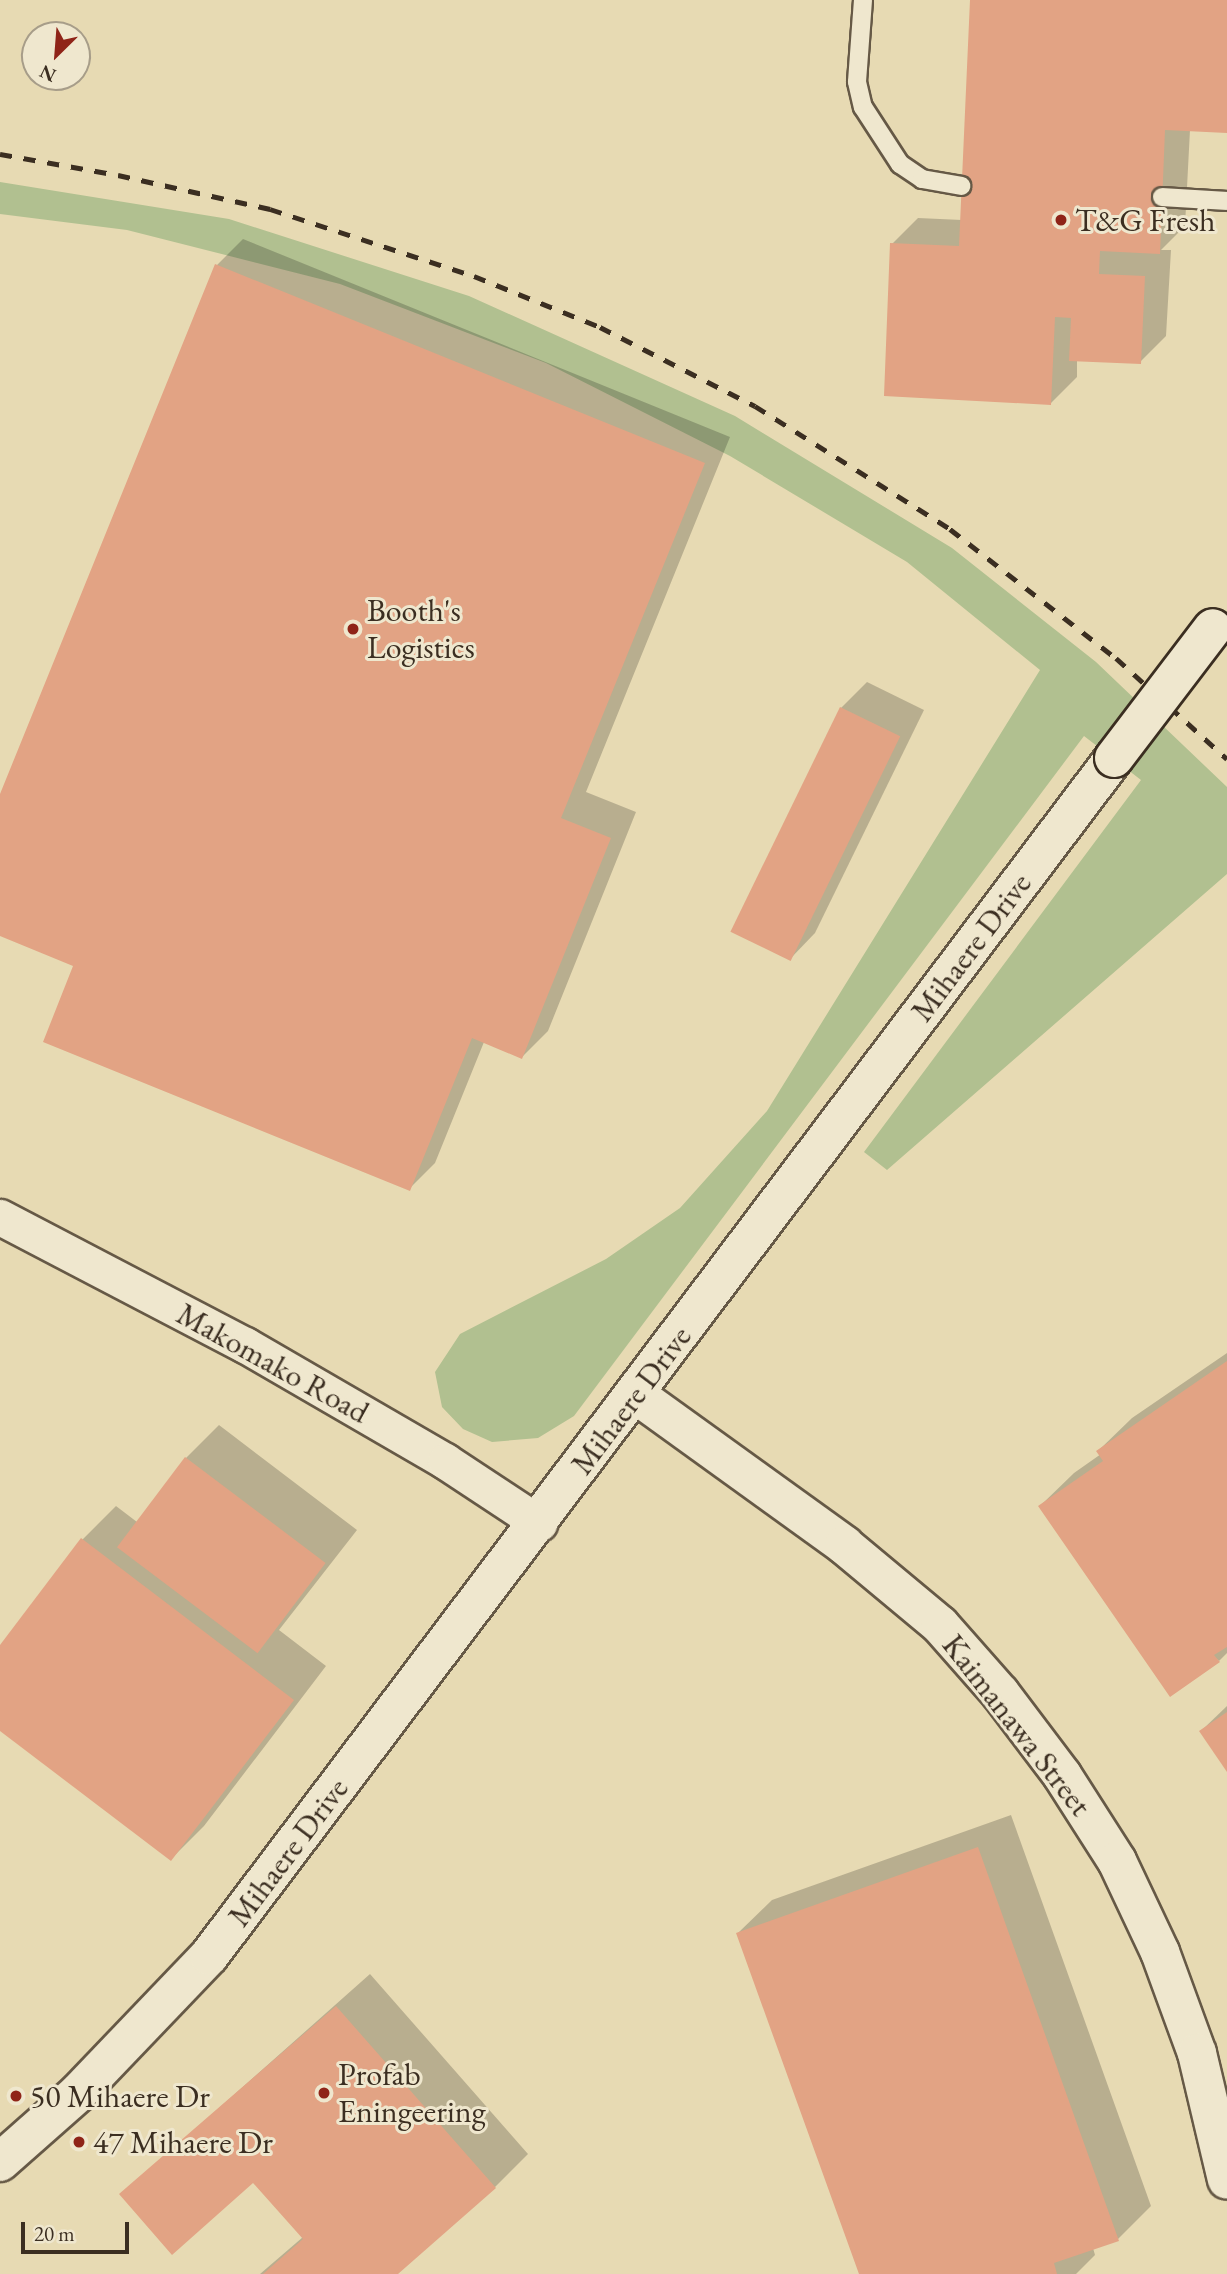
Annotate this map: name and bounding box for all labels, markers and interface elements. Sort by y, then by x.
north arrow [21,21,91,91]
text: N [36,59,60,88]
place label: T&G Fresh [1075,201,1215,239]
marker: T&G Fresh [1053,212,1069,228]
place label: Booth's Logistics [367,592,475,667]
marker: Booth's Logistics [345,621,361,637]
street label: Mihaere Drive [903,865,1039,1029]
street label: Makomako Road [170,1294,376,1432]
street label: Mihaere Drive [563,1318,699,1482]
street label: Kaimanawa Street [934,1626,1100,1824]
street label: Mihaere Drive [220,1770,356,1934]
place label: Profab Eningeering [338,2056,486,2131]
place label: 50 Mihaere Dr [30,2077,210,2115]
marker: Profab Eningeering [316,2085,332,2101]
marker: 50 Mihaere Dr [8,2088,24,2104]
place label: 47 Mihaere Dr [93,2123,273,2161]
marker: 47 Mihaere Dr [71,2134,87,2150]
scale bar [24,2208,133,2252]
text: 20 m [34,2220,75,2247]

